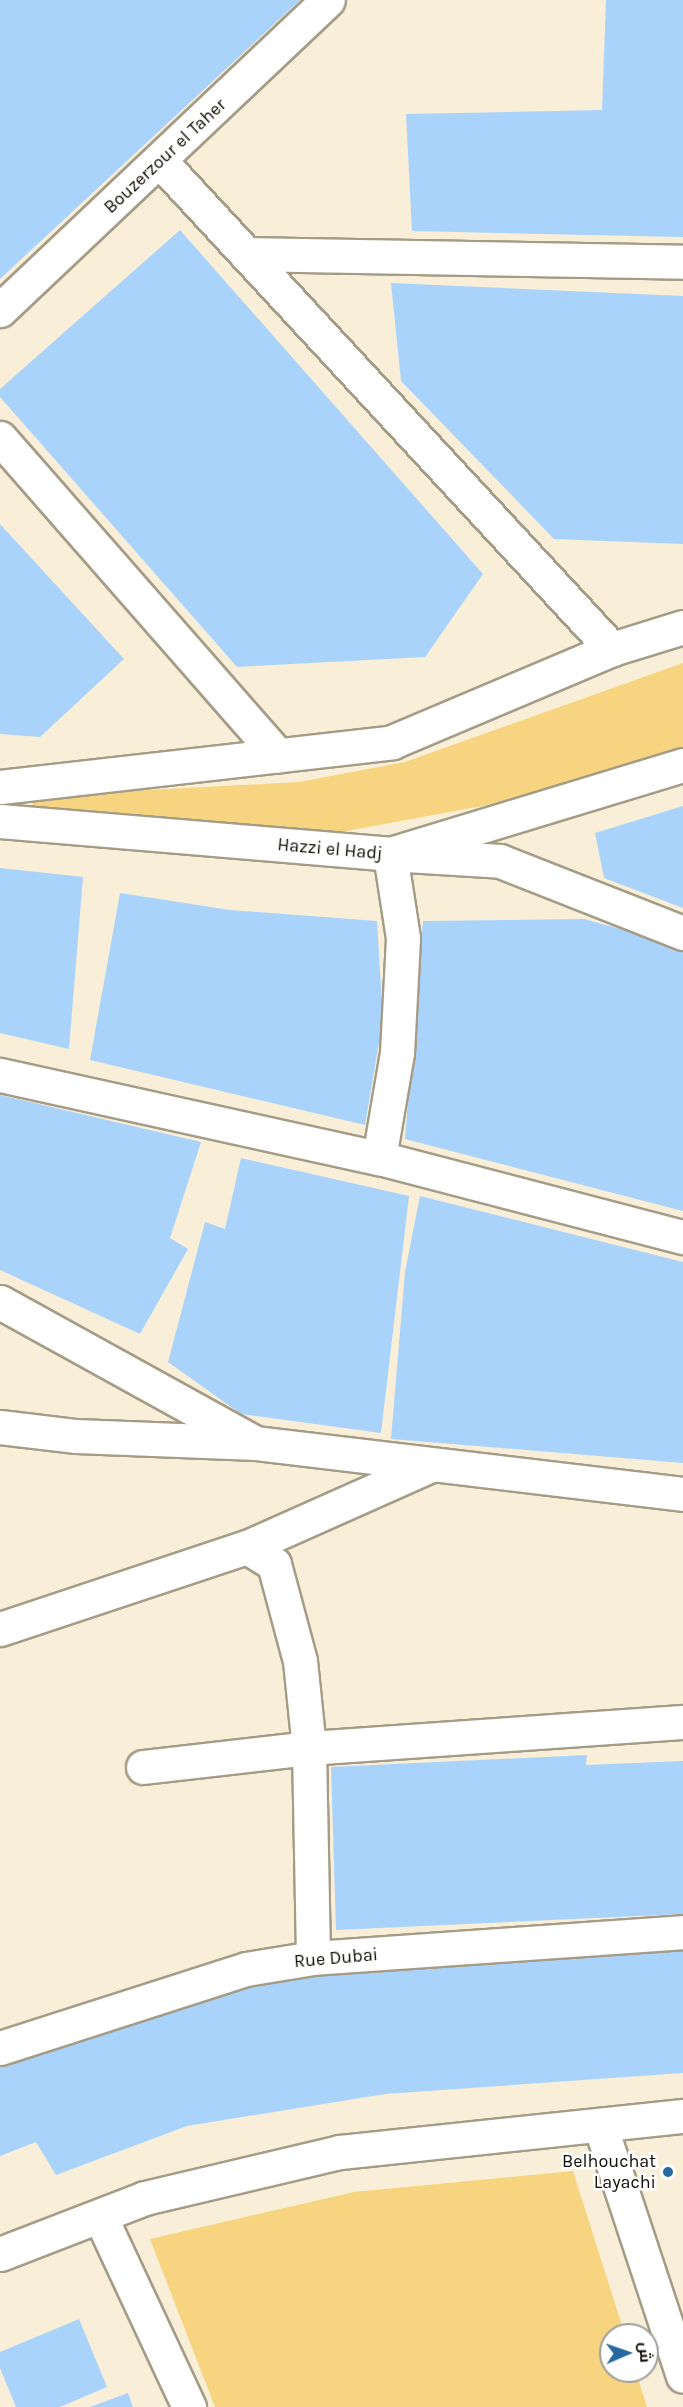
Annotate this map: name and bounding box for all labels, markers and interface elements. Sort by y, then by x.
street label: Bouzerzour el Taher [100,94,230,218]
street label: Hazzi el Hadj [277,834,383,864]
street label: Rue Dubai [293,1944,379,1972]
place label: Belhouchat Layachi [562,2151,656,2194]
marker: Belhouchat Layachi [661,2165,675,2179]
north arrow [599,2323,659,2383]
text: ش [636,2342,655,2363]

